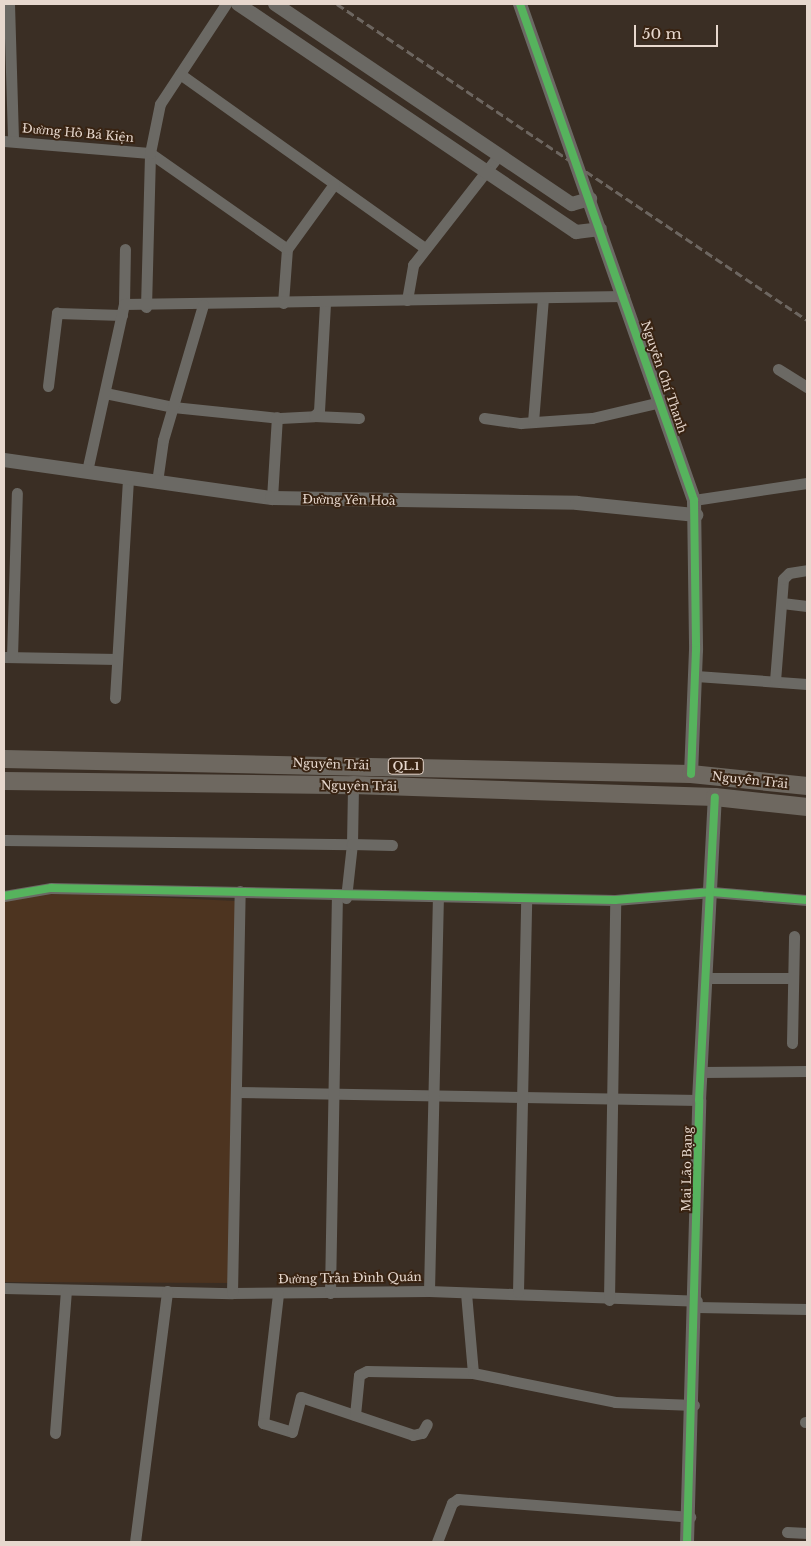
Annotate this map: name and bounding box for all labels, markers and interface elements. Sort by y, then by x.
scale bar [636,15,720,47]
text: 50 m [642,24,682,43]
street label: Đường Hồ Bá Kiện [21,121,135,145]
street label: Nguyễn Chí Thanh [638,319,690,435]
street label: Đường Yên Hoà [302,492,396,508]
street label: Nguyễn Trãi [292,755,370,773]
road number: QL.1 [387,758,425,774]
street label: Nguyễn Trãi [711,769,789,791]
street label: Nguyên Trãi [320,778,398,794]
street label: Mai Lão Bạng [679,1126,695,1212]
street label: Đường Trần Đình Quán [278,1270,422,1286]

